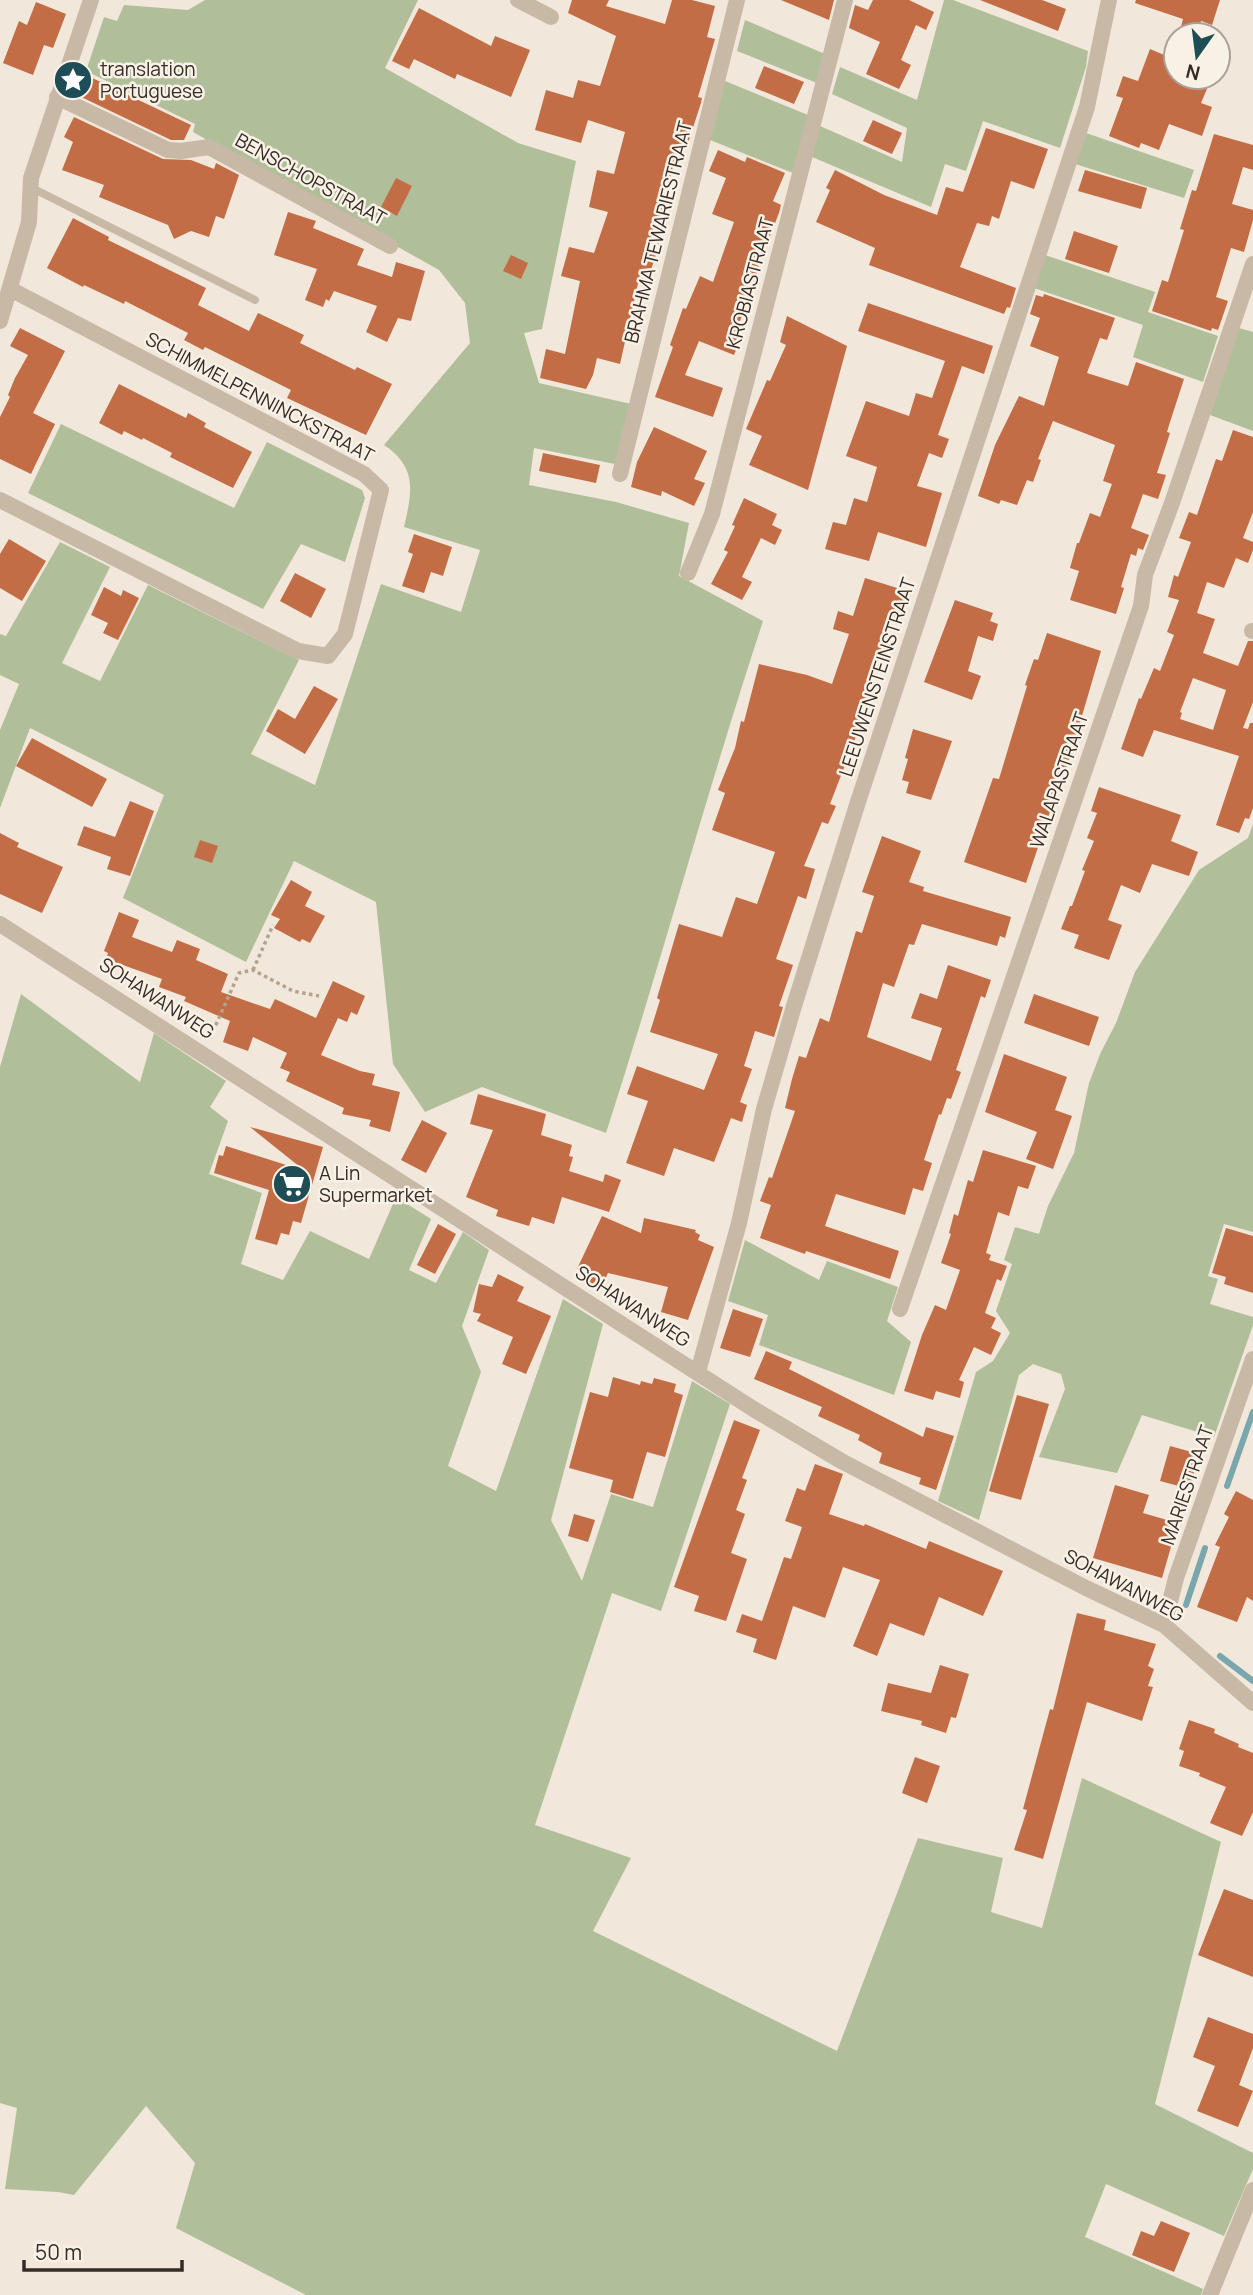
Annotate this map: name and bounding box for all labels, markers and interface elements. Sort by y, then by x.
north arrow [1162,21,1232,91]
place label: translation Portuguese [100,56,203,104]
text: N [1183,58,1203,87]
place icon: translation Portuguese [52,59,94,101]
street label: BRAHMA TEWARIESTRAAT [618,118,698,346]
street label: BENSCHOPSTRAAT [231,127,392,232]
street label: KROBIASTRAAT [720,214,780,351]
street label: SCHIMMELPENNINCKSTRAAT [141,326,379,469]
street label: LEEUWENSTEINSTRAAT [833,574,922,780]
street label: WALAPASTRAAT [1024,708,1095,852]
street label: SOHAWANWEG [95,951,219,1045]
place label: A Lin Supermarket [319,1160,433,1208]
supermarket icon: A Lin Supermarket [271,1163,313,1205]
street label: SOHAWANWEG [571,1259,695,1353]
street label: MARIESTRAAT [1154,1421,1220,1548]
street label: SOHAWANWEG [1060,1543,1188,1627]
scale bar [24,2228,182,2272]
text: 50 m [35,2238,82,2266]

